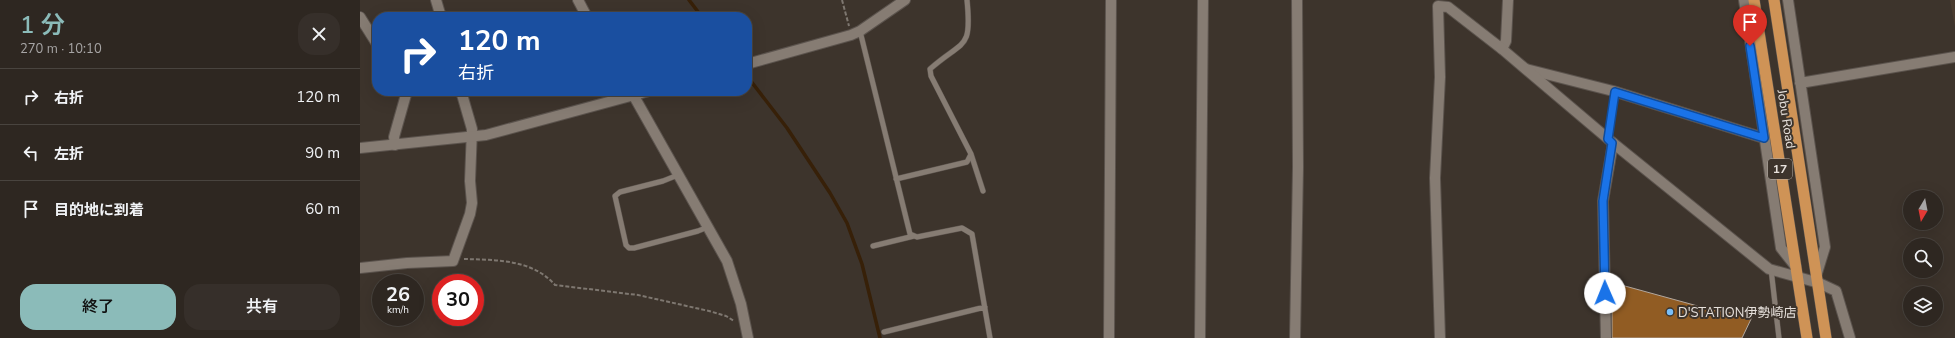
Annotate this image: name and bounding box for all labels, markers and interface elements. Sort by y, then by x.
pin [1733,5,1767,46]
text: 1 分 [20,9,65,41]
icon: arrive [1739,11,1761,33]
button: close [298,13,340,55]
text: 120 m [458,22,541,60]
icon: right [392,28,444,80]
text: 270 m · 10:10 [20,40,102,58]
text: 右折 [458,61,494,85]
icon: right [20,86,42,108]
text: 120 m [296,87,340,107]
street label: Jobu Road [1772,87,1800,150]
text: 右折 [54,88,84,108]
icon: left [20,142,42,164]
text: 90 m [305,143,340,163]
text: 左折 [54,144,84,164]
road number: 17 [1768,159,1792,179]
north arrow [1903,190,1943,230]
map controls [1903,190,1943,326]
icon: arrive [20,198,42,220]
text: 60 m [305,199,340,219]
text: 目的地に到着 [54,200,144,220]
button: search [1903,238,1943,278]
position arrow [1584,272,1626,314]
speed limit sign: 30 [432,274,484,326]
text: 26 [386,281,410,308]
button: 終了 [20,284,176,330]
button: 共有 [184,284,340,330]
button: layers [1903,286,1943,326]
text: km/h [387,303,409,317]
place label: D'STATION伊勢崎店 [1678,304,1796,322]
marker: D'STATION伊勢崎店 [1665,307,1675,317]

